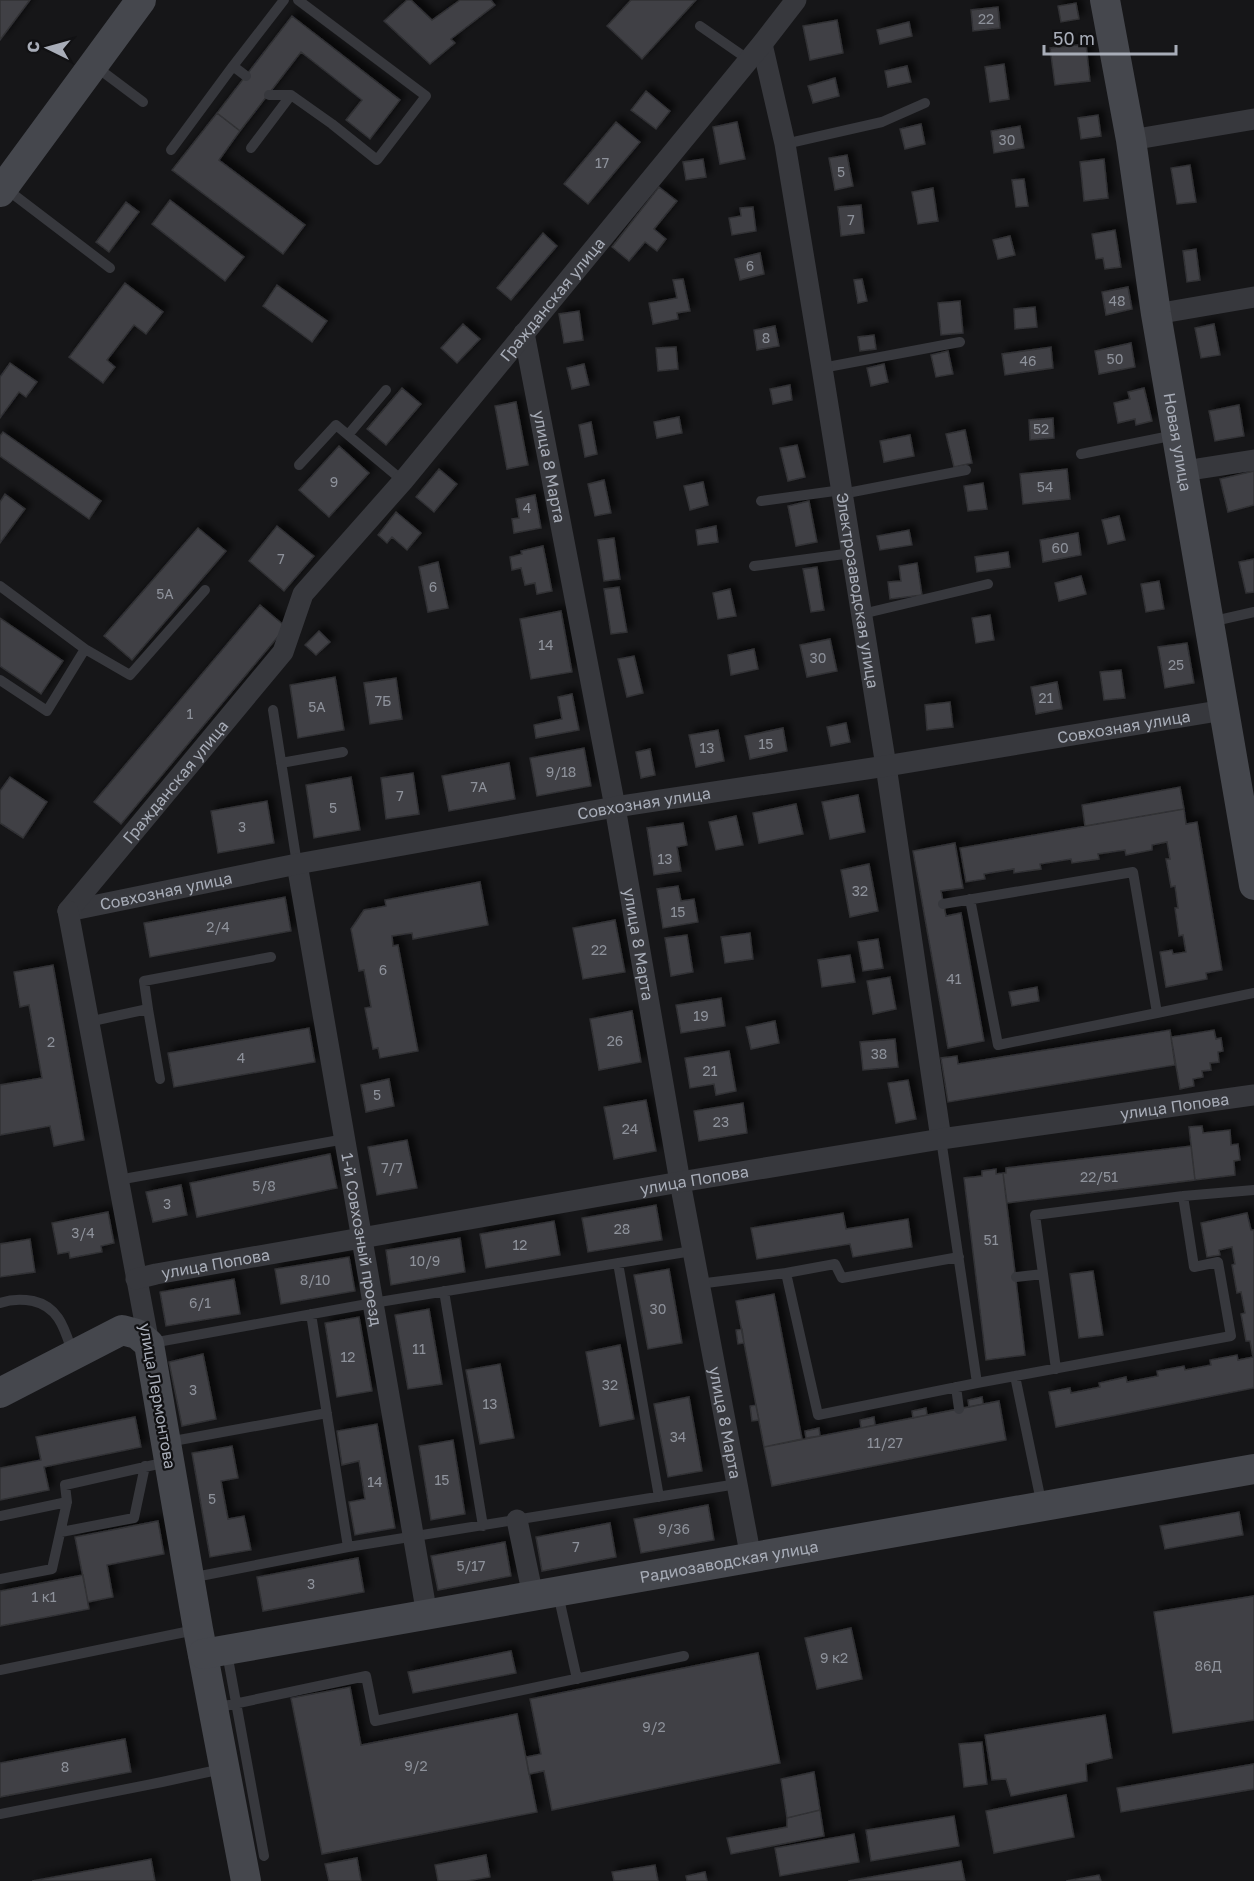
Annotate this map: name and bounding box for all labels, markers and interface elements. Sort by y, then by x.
house number: 22 [978,10,994,27]
north arrow [18,18,78,78]
scale bar [1044,18,1176,56]
text: 50 m [1053,27,1095,49]
text: С [23,40,44,53]
house number: 30 [999,131,1015,148]
house number: 17 [595,154,609,171]
house number: 5 [837,163,845,180]
house number: 7 [847,211,855,228]
street label: Гражданская улица [495,233,609,365]
house number: 6 [746,257,754,274]
house number: 48 [1108,292,1126,309]
house number: 8 [762,329,770,346]
house number: 50 [1107,350,1123,367]
house number: 46 [1019,352,1037,369]
street label: Новая улица [1160,391,1196,493]
street label: улица 8 Марта [529,409,570,524]
house number: 52 [1033,420,1049,437]
house number: 9 [330,473,338,490]
house number: 54 [1037,478,1053,495]
street label: Электрозаводская улица [832,491,883,690]
house number: 4 [523,499,531,516]
house number: 60 [1051,539,1069,556]
house number: 7 [277,550,285,567]
house number: 6 [429,578,437,595]
house number: 5А [156,585,174,602]
house number: 14 [538,636,554,653]
house number: 30 [810,649,826,666]
house number: 25 [1168,656,1184,673]
house number: 21 [1039,689,1054,706]
house number: 7Б [375,692,391,709]
house number: 5А [308,698,326,715]
house number: 1 [187,705,194,722]
street label: Совхозная улица [1056,706,1192,747]
street label: Гражданская улица [118,716,232,848]
house number: 15 [759,735,773,752]
house number: 13 [700,739,714,756]
house number: 9/18 [546,763,576,780]
house number: 7А [471,778,488,795]
street label: Совхозная улица [576,783,712,824]
house number: 7 [396,787,404,804]
house number: 5 [329,799,337,816]
house number: 3 [238,818,246,835]
house number: 13 [658,850,672,867]
street label: Совхозная улица [98,868,234,914]
house number: 32 [852,882,868,899]
street label: улица 8 Марта [619,887,658,1002]
house number: 15 [671,903,685,920]
house number: 2/4 [206,918,230,935]
house number: 22 [591,941,607,958]
house number: 6 [379,961,387,978]
house number: 41 [946,970,962,987]
house number: 19 [693,1007,709,1024]
house number: 26 [607,1032,623,1049]
house number: 2 [47,1033,55,1050]
house number: 38 [871,1045,887,1062]
house number: 4 [237,1049,245,1066]
house number: 21 [703,1062,718,1079]
house number: 5 [373,1086,381,1103]
street label: улица Попова [1119,1089,1230,1124]
house number: 23 [713,1113,729,1130]
house number: 24 [622,1120,638,1137]
street label: 1-й Совхозный проезд [337,1151,387,1328]
house number: 7/7 [381,1159,403,1176]
street label: улица Попова [638,1161,750,1199]
house number: 22/51 [1080,1168,1118,1185]
house number: 5/8 [252,1177,276,1194]
house number: 3 [163,1195,171,1212]
house number: 28 [614,1220,630,1237]
house number: 3/4 [71,1224,95,1241]
house number: 51 [984,1231,999,1248]
house number: 12 [513,1236,527,1253]
street label: улица Попова [160,1244,271,1283]
house number: 10/9 [410,1252,440,1269]
house number: 8/10 [300,1271,330,1288]
house number: 6/1 [189,1294,211,1311]
house number: 30 [650,1300,666,1317]
street label: улица Лермонтова [135,1322,181,1470]
house number: 11 [412,1340,426,1357]
house number: 12 [341,1348,355,1365]
street label: улица 8 Марта [705,1365,746,1480]
house number: 32 [602,1376,618,1393]
house number: 3 [189,1381,197,1398]
house number: 13 [483,1395,497,1412]
house number: 34 [670,1428,686,1445]
house number: 11/27 [867,1434,903,1451]
house number: 15 [435,1471,449,1488]
house number: 14 [367,1473,383,1490]
house number: 5 [208,1490,216,1507]
house number: 9/36 [658,1520,690,1537]
street label: Радиозаводская улица [638,1536,820,1587]
house number: 7 [572,1538,580,1555]
house number: 5/17 [456,1557,486,1574]
house number: 3 [307,1575,315,1592]
house number: 1 к1 [31,1588,57,1605]
house number: 9 к2 [820,1649,848,1666]
house number: 86Д [1194,1657,1222,1674]
house number: 9/2 [642,1718,666,1735]
house number: 9/2 [404,1757,428,1774]
house number: 8 [61,1758,69,1775]

